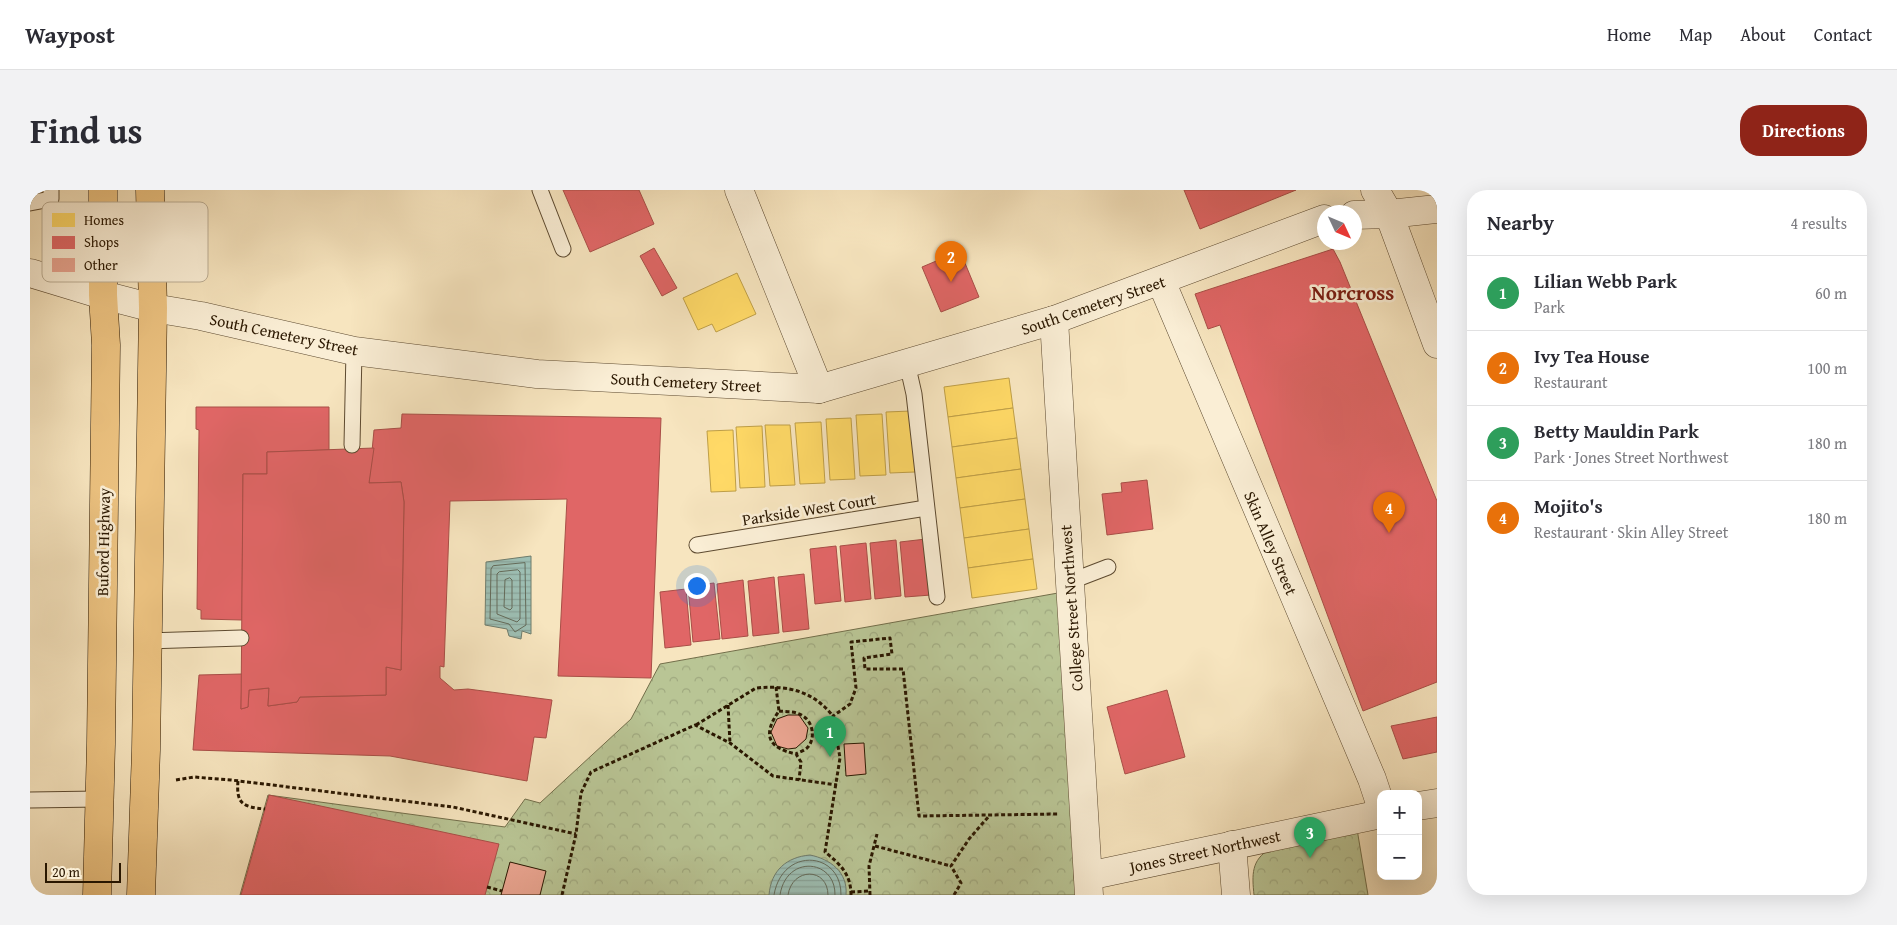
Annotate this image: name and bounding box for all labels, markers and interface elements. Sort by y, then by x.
text: Waypost [25,17,115,52]
text: Home [1607,21,1651,48]
text: Map [1679,21,1712,48]
text: About [1740,21,1786,48]
text: Contact [1814,21,1872,48]
text: Find us [30,105,143,156]
button: Directions [1740,105,1867,156]
legend [42,202,208,282]
north arrow [1317,205,1362,250]
text: Nearby [1487,207,1554,238]
text: Homes [84,210,124,230]
text: 4 results [1790,211,1847,235]
text: Shops [84,232,119,252]
pin: 2 [935,241,967,282]
text: Other [84,255,118,275]
text: Lilian Webb Park [1534,267,1677,295]
street label: South Cemetery Street [1018,269,1169,341]
district label: Norcross [1312,277,1394,308]
text: 1 [1499,281,1507,305]
text: 60 m [1815,281,1847,305]
text: Park [1534,295,1565,319]
street label: South Cemetery Street [208,307,361,362]
text: Ivy Tea House [1534,342,1649,370]
text: 2 [1499,356,1507,380]
text: 100 m [1807,356,1847,380]
street label: South Cemetery Street [610,366,763,398]
text: Restaurant [1534,370,1608,394]
text: Betty Mauldin Park [1534,417,1699,445]
text: 3 [1499,431,1507,455]
text: 180 m [1807,431,1847,455]
text: Park · Jones Street Northwest [1534,445,1729,469]
street label: Parkside West Court [740,487,878,531]
street label: Skin Alley Street [1238,487,1304,599]
street label: Buford Highway [90,488,116,596]
pin: 4 [1373,492,1405,533]
text: Mojito's [1534,492,1603,520]
text: 4 [1499,506,1507,530]
text: 180 m [1807,506,1847,530]
text: Restaurant · Skin Alley Street [1534,520,1728,544]
street label: College Street Northwest [1053,524,1089,692]
your location [684,573,710,599]
pin: 1 [814,716,846,757]
map controls [1377,790,1422,880]
button: + [1377,790,1422,835]
pin: 3 [1294,817,1326,858]
street label: Jones Street Northwest [1125,823,1283,879]
button: − [1377,835,1422,880]
scale bar [45,860,121,883]
text: 20 m [52,862,80,882]

